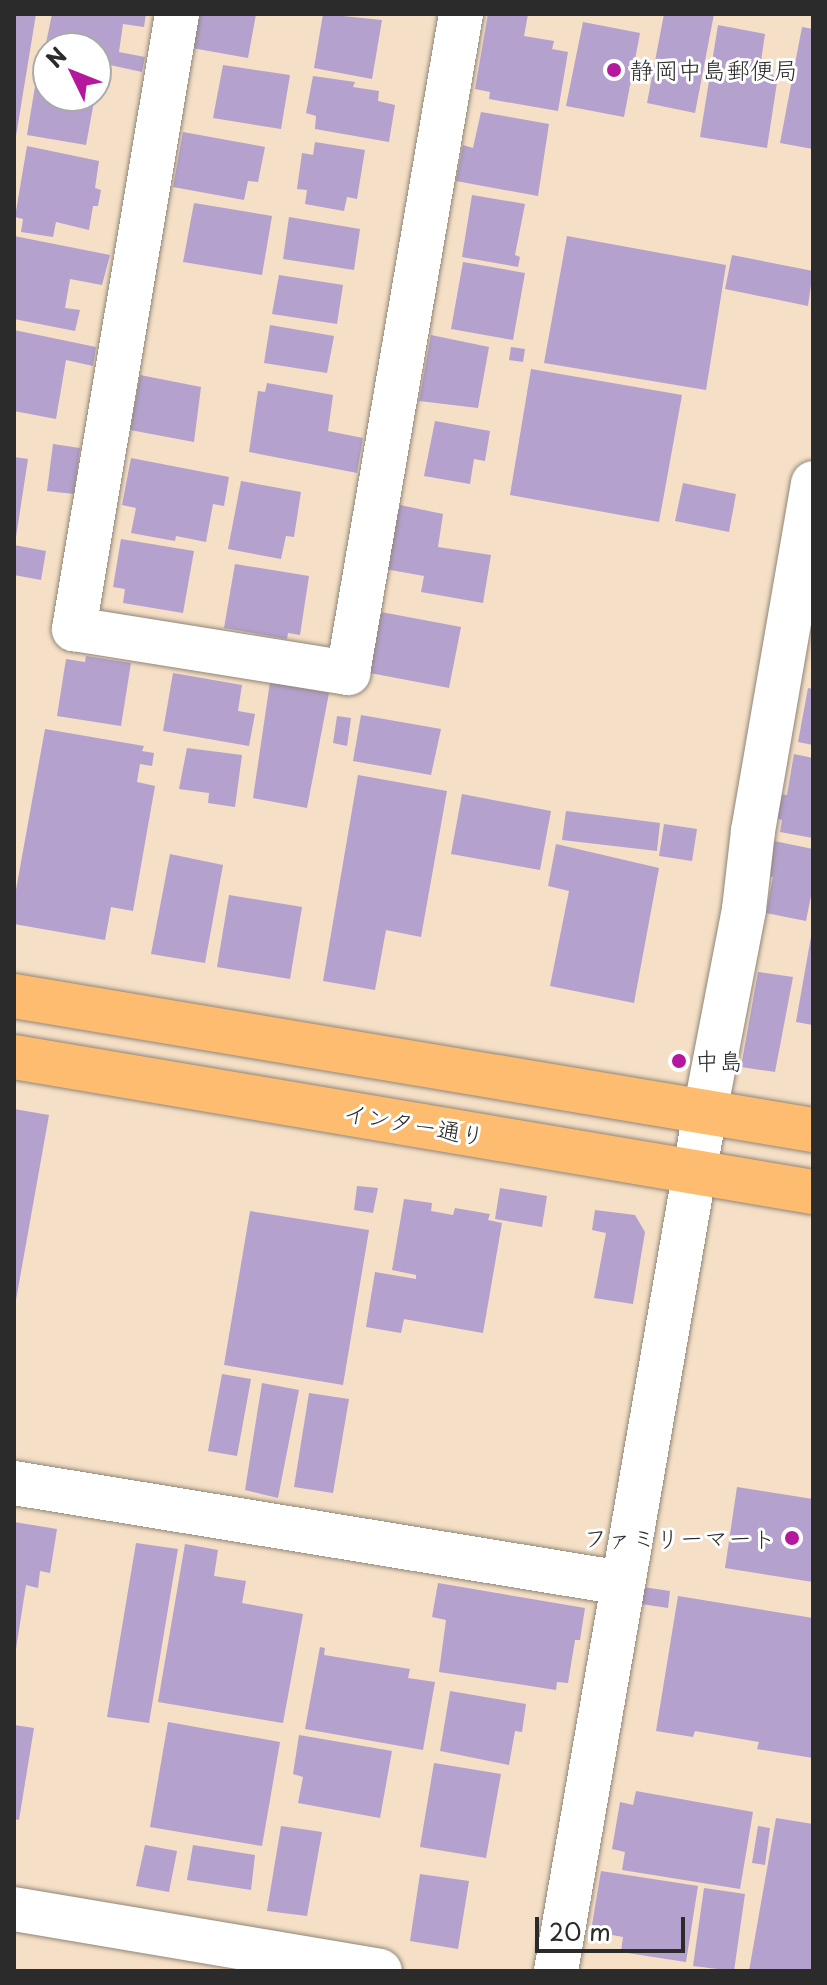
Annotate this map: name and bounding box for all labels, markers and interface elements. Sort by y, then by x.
north arrow [32,32,112,112]
text: N [38,39,74,74]
place label: 静岡中島郵便局 [630,56,798,84]
marker: 静岡中島郵便局 [605,61,623,79]
place label: 中島 [695,1047,743,1075]
marker: 中島 [670,1052,688,1070]
street label: インター通り [341,1097,487,1151]
place label: ファミリーマート [584,1524,776,1552]
marker: ファミリーマート [783,1529,801,1547]
scale bar [539,1901,689,1951]
text: 20 m [549,1913,611,1949]

